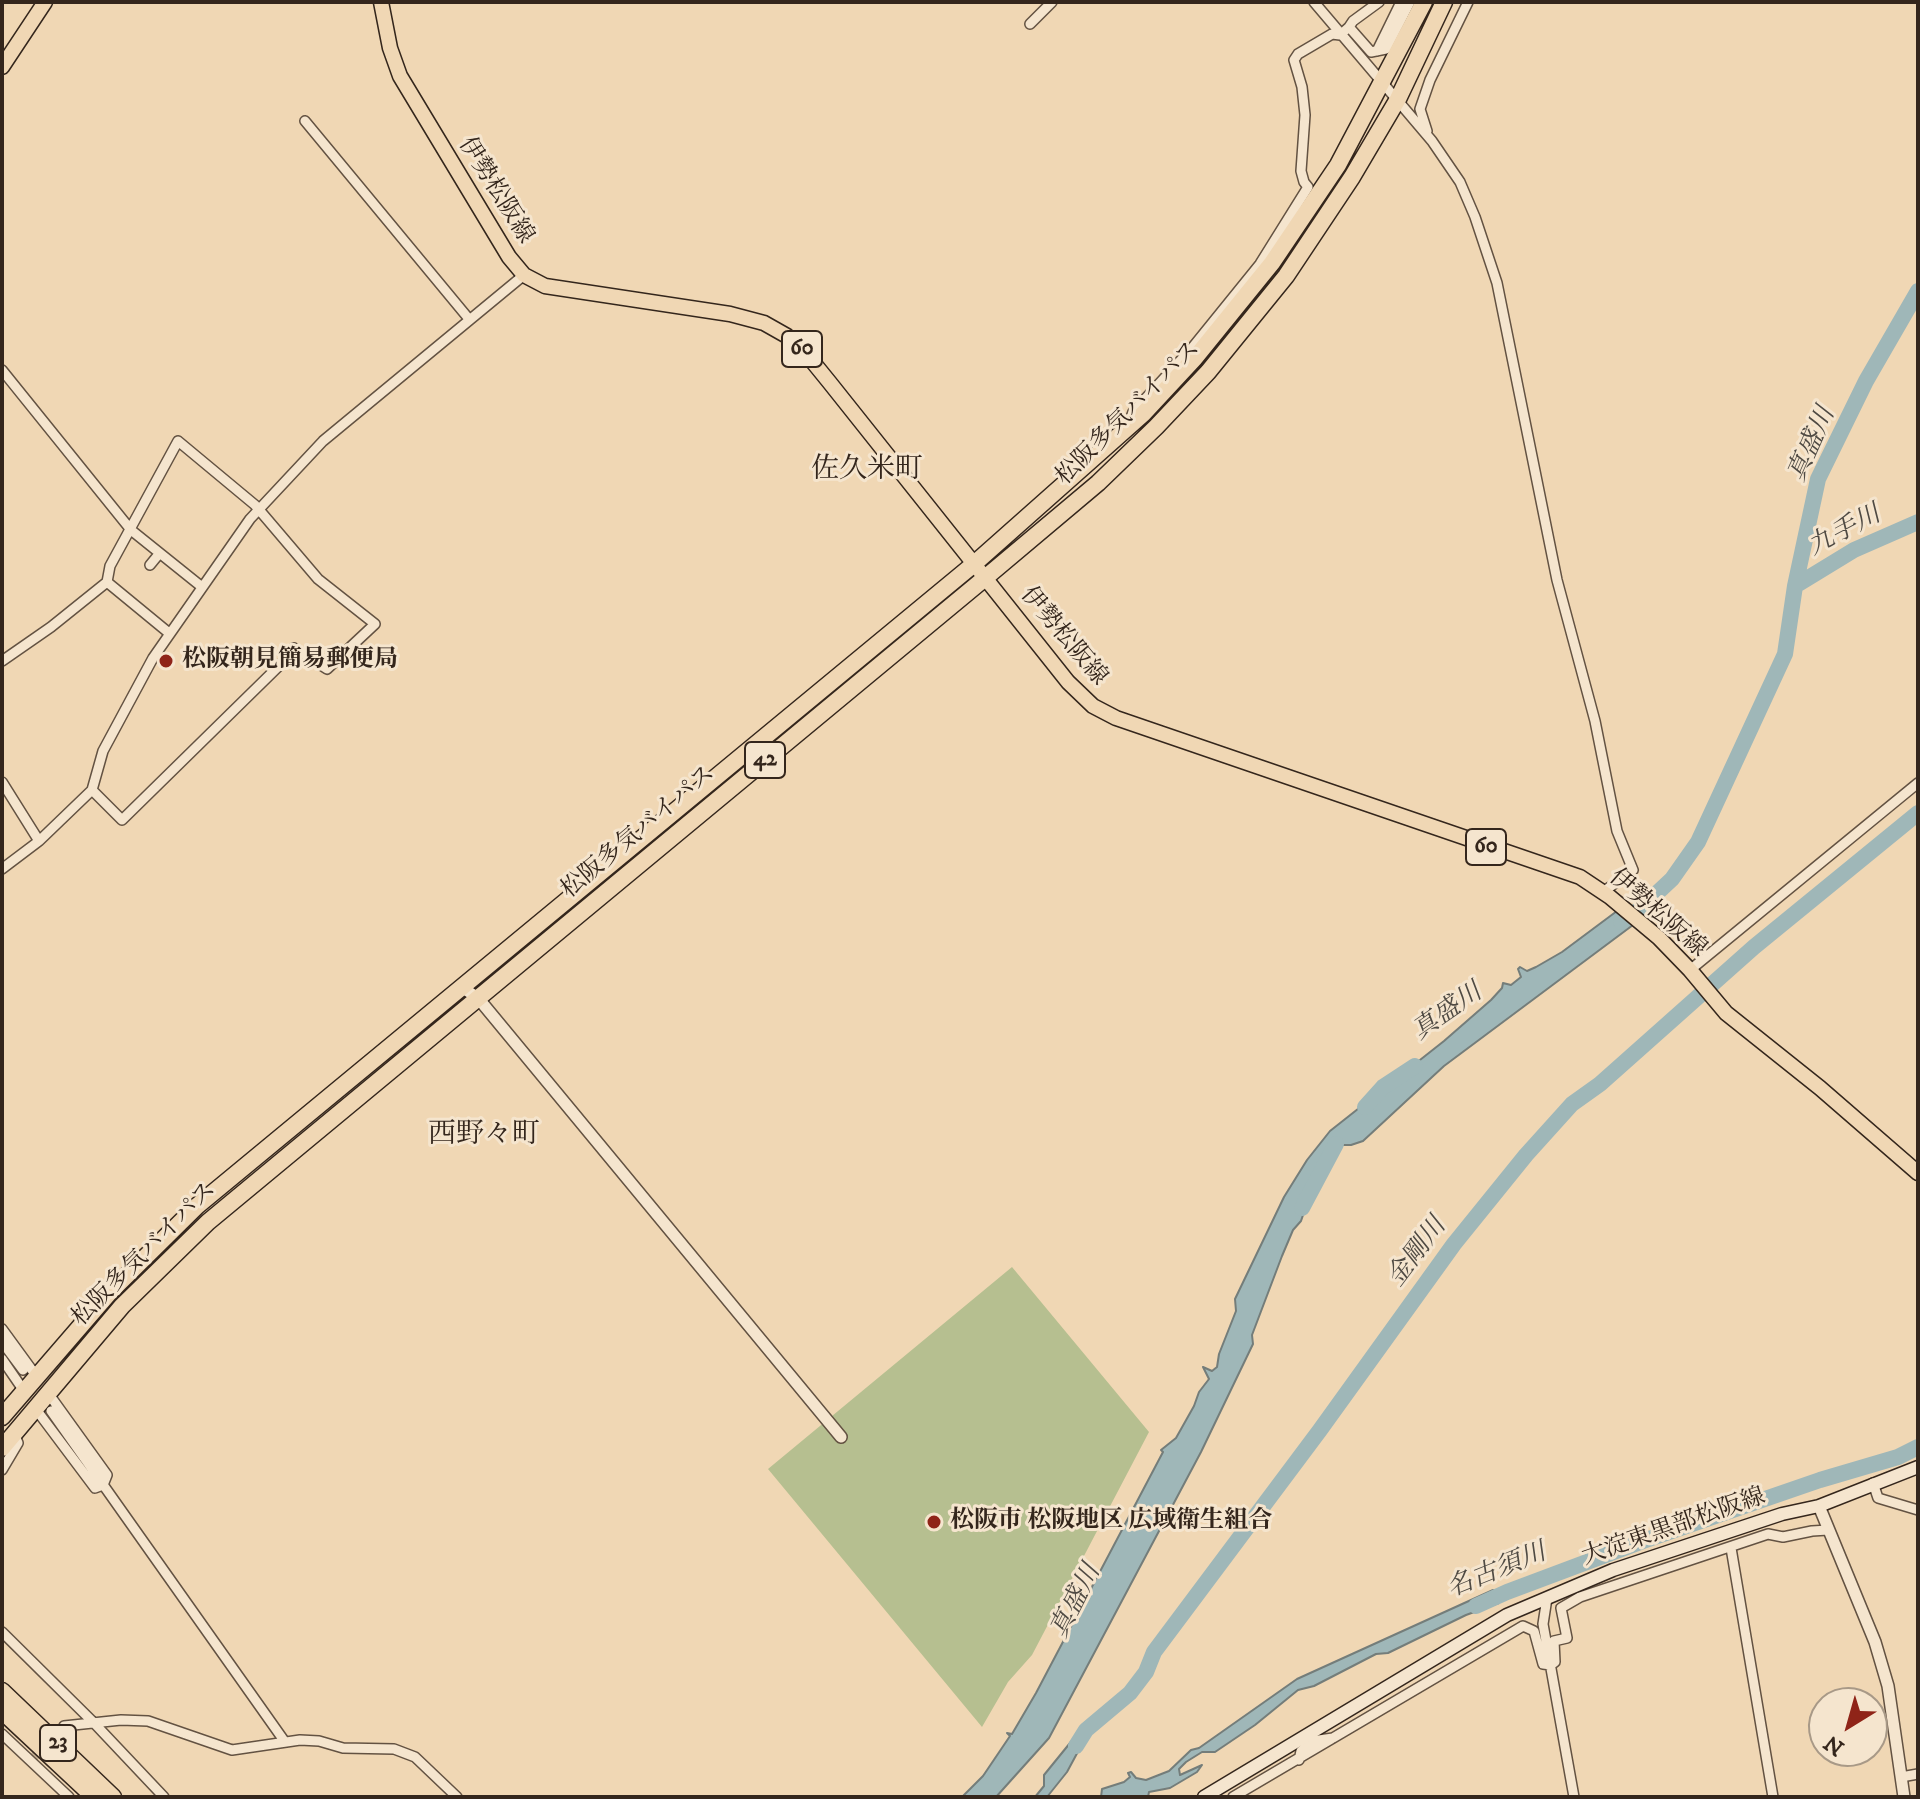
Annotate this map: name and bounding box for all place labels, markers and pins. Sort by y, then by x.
place label: 松阪朝見簡易郵便局 [182,647,398,675]
marker: 松阪朝見簡易郵便局 [157,652,175,670]
place label: 松阪市 松阪地区 広域衛生組合 [950,1508,1272,1536]
marker: 松阪市 松阪地区 広域衛生組合 [925,1513,943,1531]

